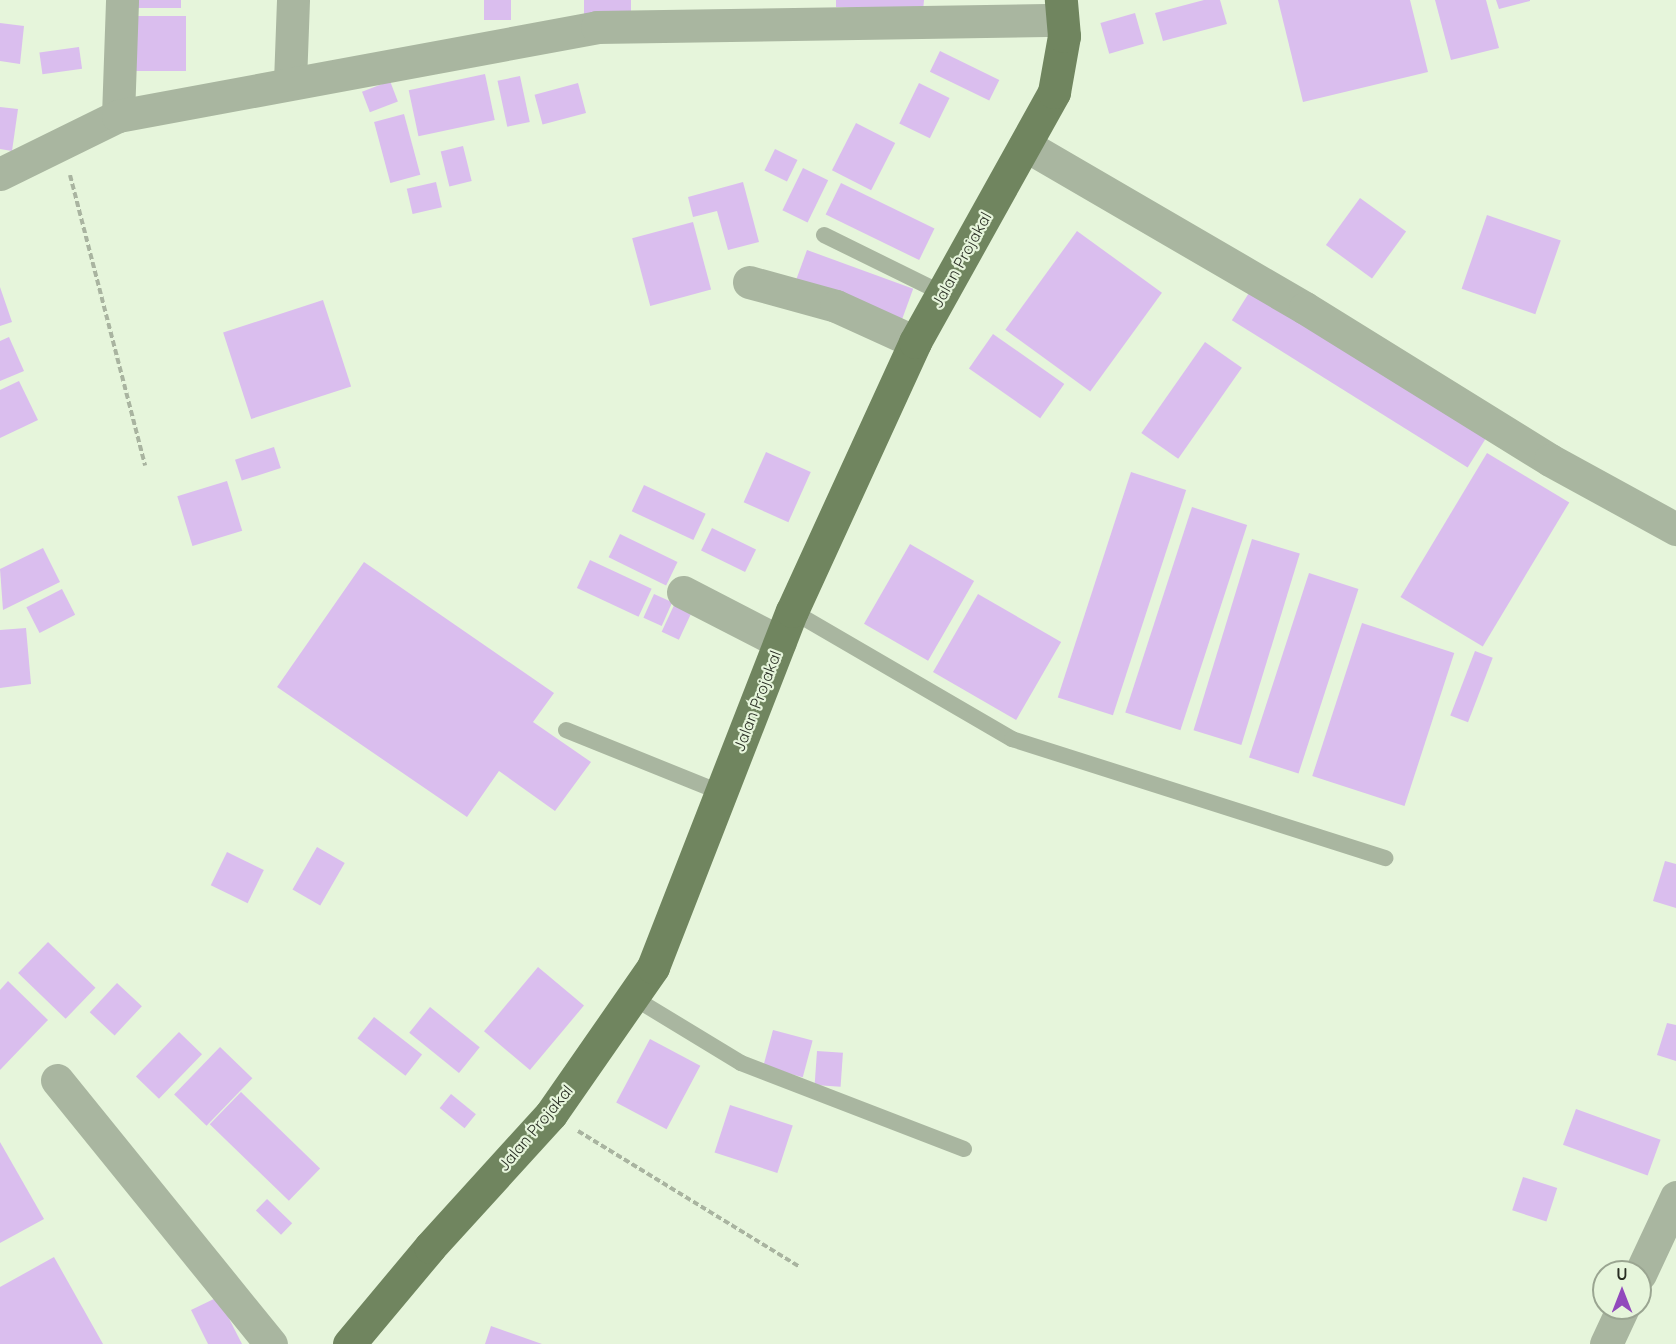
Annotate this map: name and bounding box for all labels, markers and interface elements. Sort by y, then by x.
street label: Jalan Projakal [927,209,995,311]
street label: Jalan Projakal [729,648,785,754]
street label: Jalan Projakal [493,1081,577,1175]
north arrow [1592,1260,1652,1320]
text: U [1616,1264,1628,1284]

